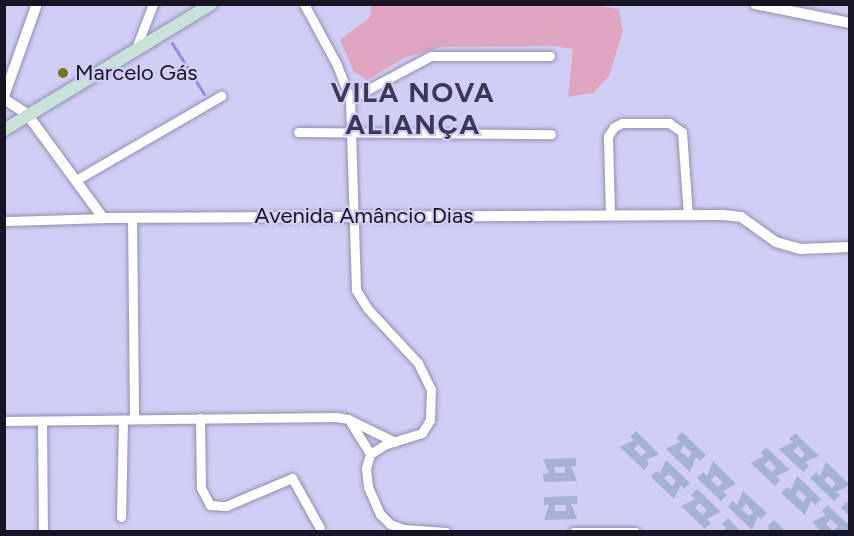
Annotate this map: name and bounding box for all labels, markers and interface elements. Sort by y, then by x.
place label: Marcelo Gás [75,60,197,86]
marker: Marcelo Gás [56,66,70,80]
district label: VILA NOVA ALIANÇA [331,75,495,141]
street label: Avenida Amâncio Dias [255,203,473,229]

